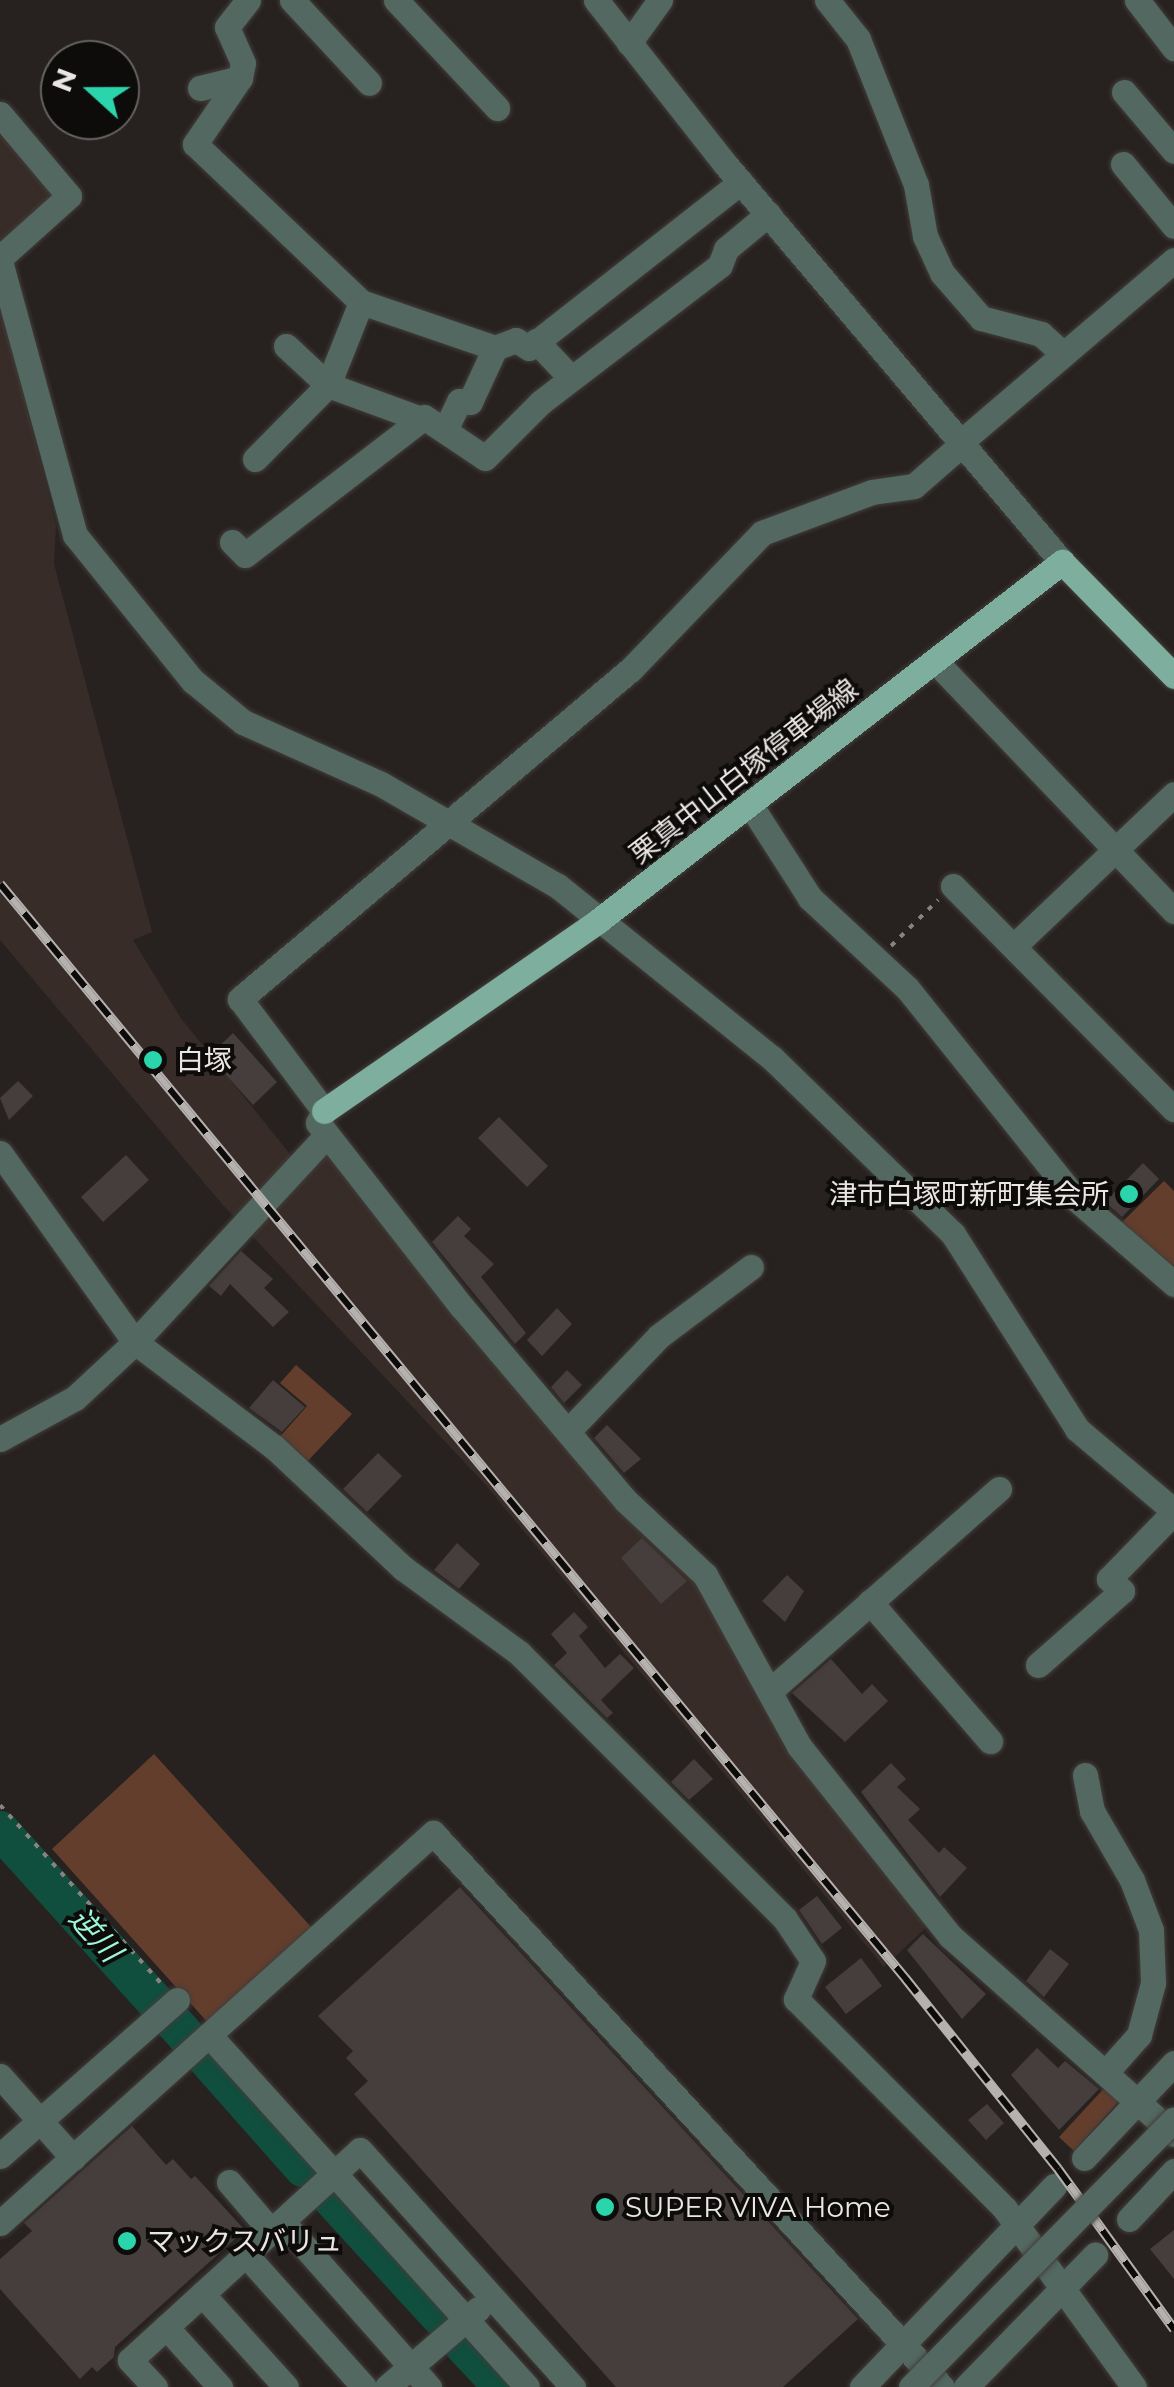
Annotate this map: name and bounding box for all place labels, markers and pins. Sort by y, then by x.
place label: 白塚 [176,1043,232,1077]
marker: 白塚 [140,1047,166,1073]
place label: 津市白塚町新町集会所 [829,1177,1109,1211]
marker: 津市白塚町新町集会所 [1118,1183,1140,1205]
place label: SUPER VIVA Home [625,2190,891,2224]
marker: SUPER VIVA Home [594,2196,616,2218]
place label: マックスバリュ [147,2224,343,2258]
marker: マックスバリュ [116,2230,138,2252]

